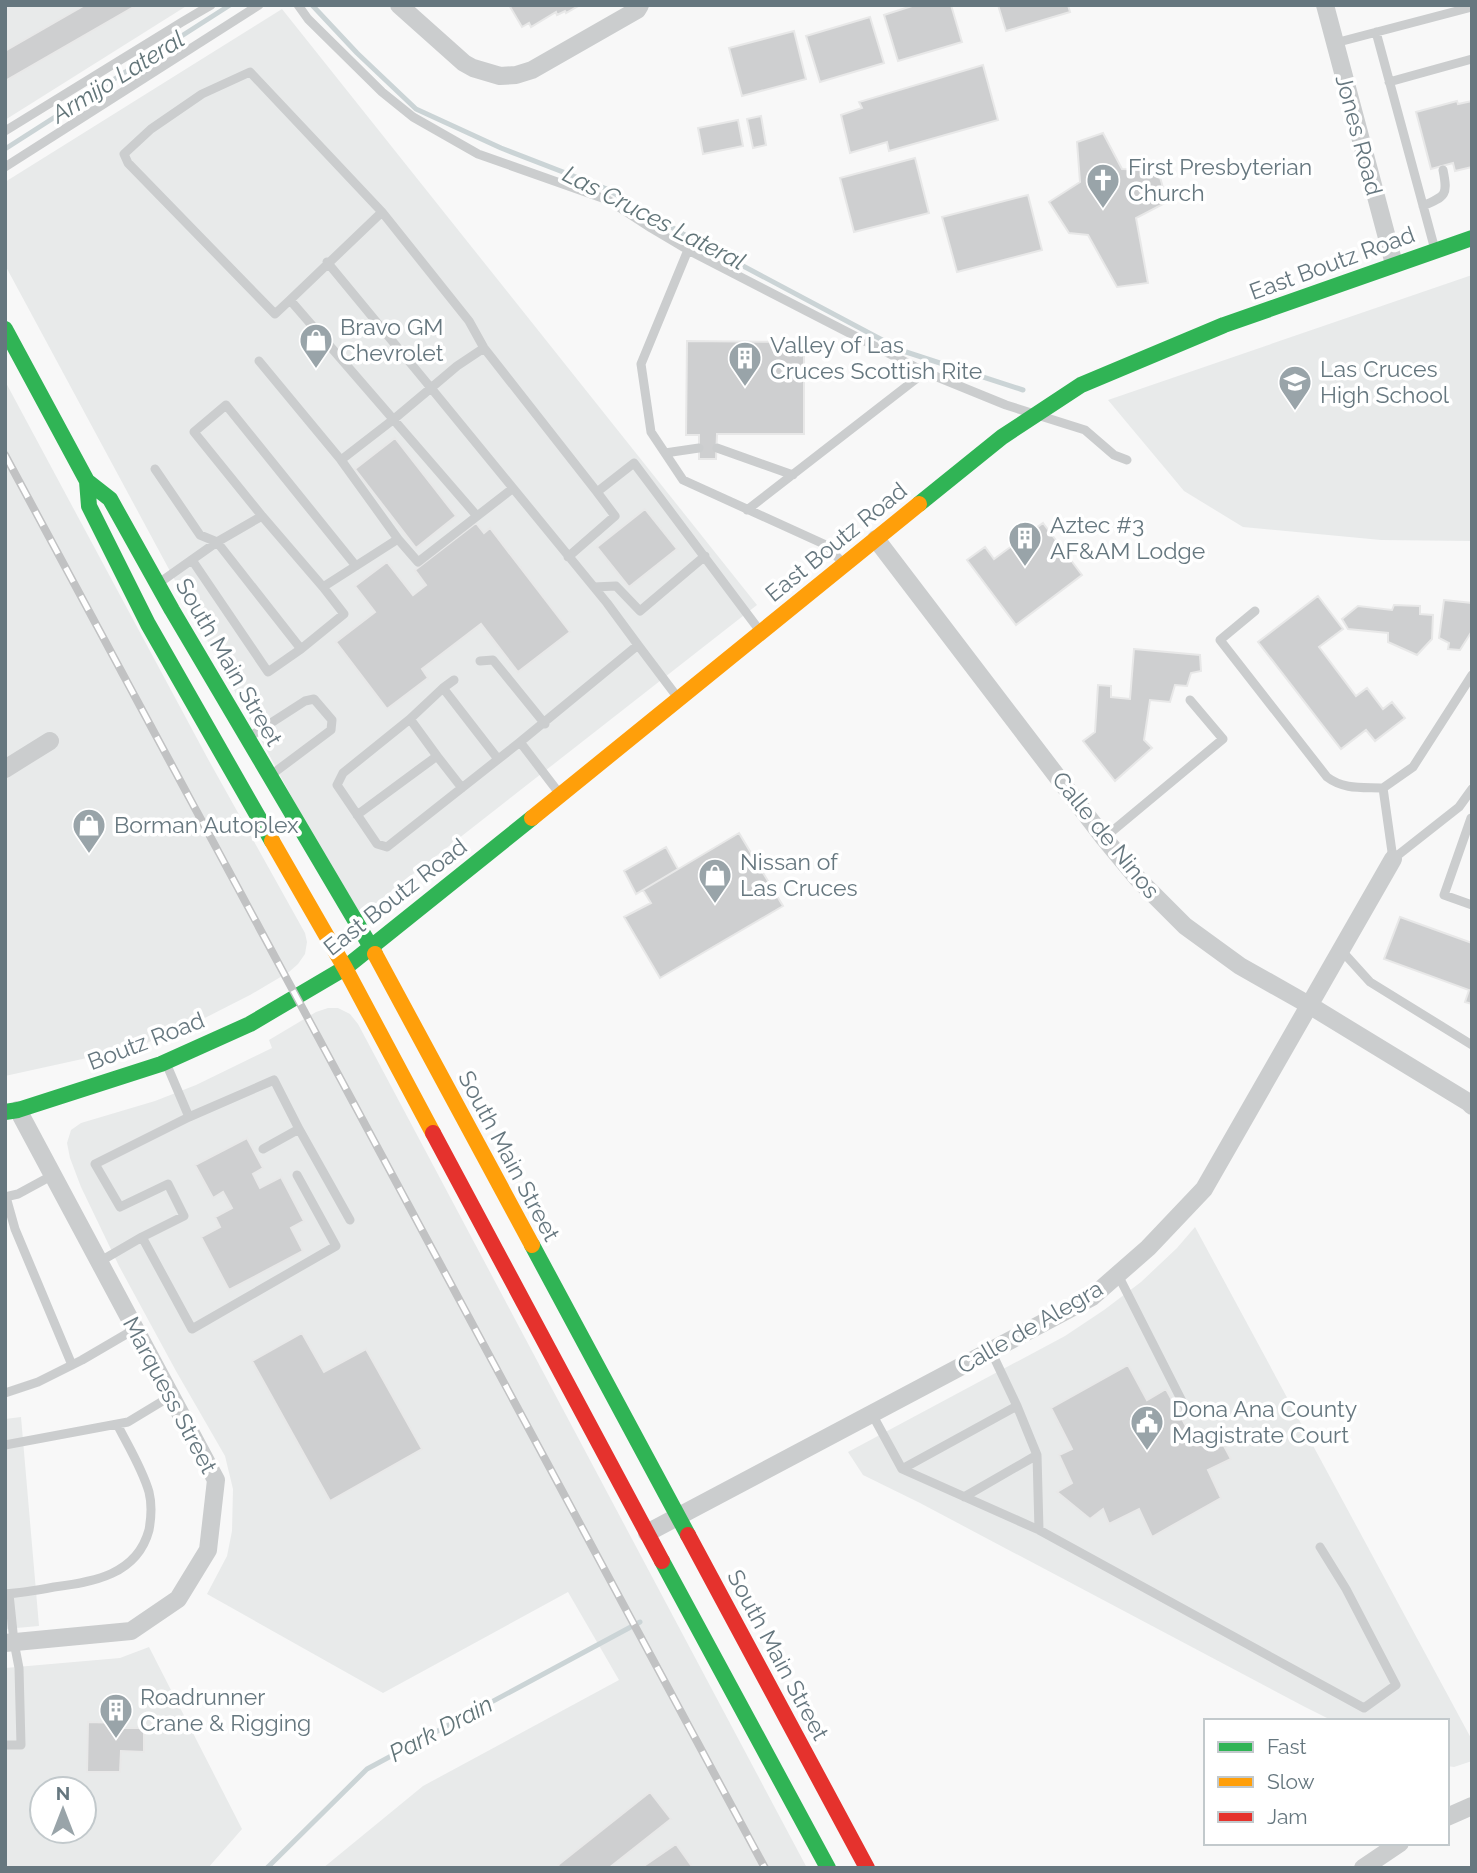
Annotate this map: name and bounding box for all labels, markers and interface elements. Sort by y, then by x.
water label: Armijo Lateral [44,24,189,130]
street label: Jones Road [1330,72,1389,198]
place label: First Presbyterian Church [1128,153,1312,206]
water label: Las Cruces Lateral [558,159,750,276]
church icon: First Presbyterian Church [1084,161,1122,210]
street label: East Boutz Road [1246,220,1418,305]
place label: Bravo GM Chevrolet [340,313,444,366]
shop icon: Bravo GM Chevrolet [297,321,335,370]
place label: Valley of Las Cruces Scottish Rite [770,331,982,384]
building icon: Valley of Las Cruces Scottish Rite [726,339,764,388]
place label: Las Cruces High School [1320,355,1450,408]
school or university icon: Las Cruces High School [1276,363,1314,412]
street label: East Boutz Road [760,476,912,607]
place label: Aztec #3 AF&AM Lodge [1050,511,1205,564]
building icon: Aztec #3 AF&AM Lodge [1006,519,1044,568]
street label: South Main Street [171,573,289,751]
street label: Calle de Ninos [1047,766,1166,903]
shop icon: Borman Autoplex [70,806,108,855]
place label: Borman Autoplex [114,811,299,838]
street label: East Boutz Road [318,832,472,961]
place label: Nissan of Las Cruces [740,848,858,901]
shop icon: Nissan of Las Cruces [696,856,734,905]
street label: Boutz Road [84,1006,208,1075]
street label: South Main Street [453,1066,566,1246]
street label: Calle de Alegra [952,1274,1107,1379]
street label: Marquess Street [118,1312,223,1478]
place label: Dona Ana County Magistrate Court [1172,1395,1357,1448]
public building icon: Dona Ana County Magistrate Court [1128,1403,1166,1452]
street label: South Main Street [722,1565,835,1745]
place label: Roadrunner Crane & Rigging [140,1683,311,1736]
water label: Park Drain [384,1689,497,1768]
building icon: Roadrunner Crane & Rigging [97,1691,135,1740]
legend [1204,1719,1449,1845]
text: Fast [1267,1734,1307,1759]
text: Slow [1267,1769,1315,1794]
north arrow [28,1775,98,1845]
text: N [56,1782,70,1804]
text: Jam [1267,1804,1308,1829]

